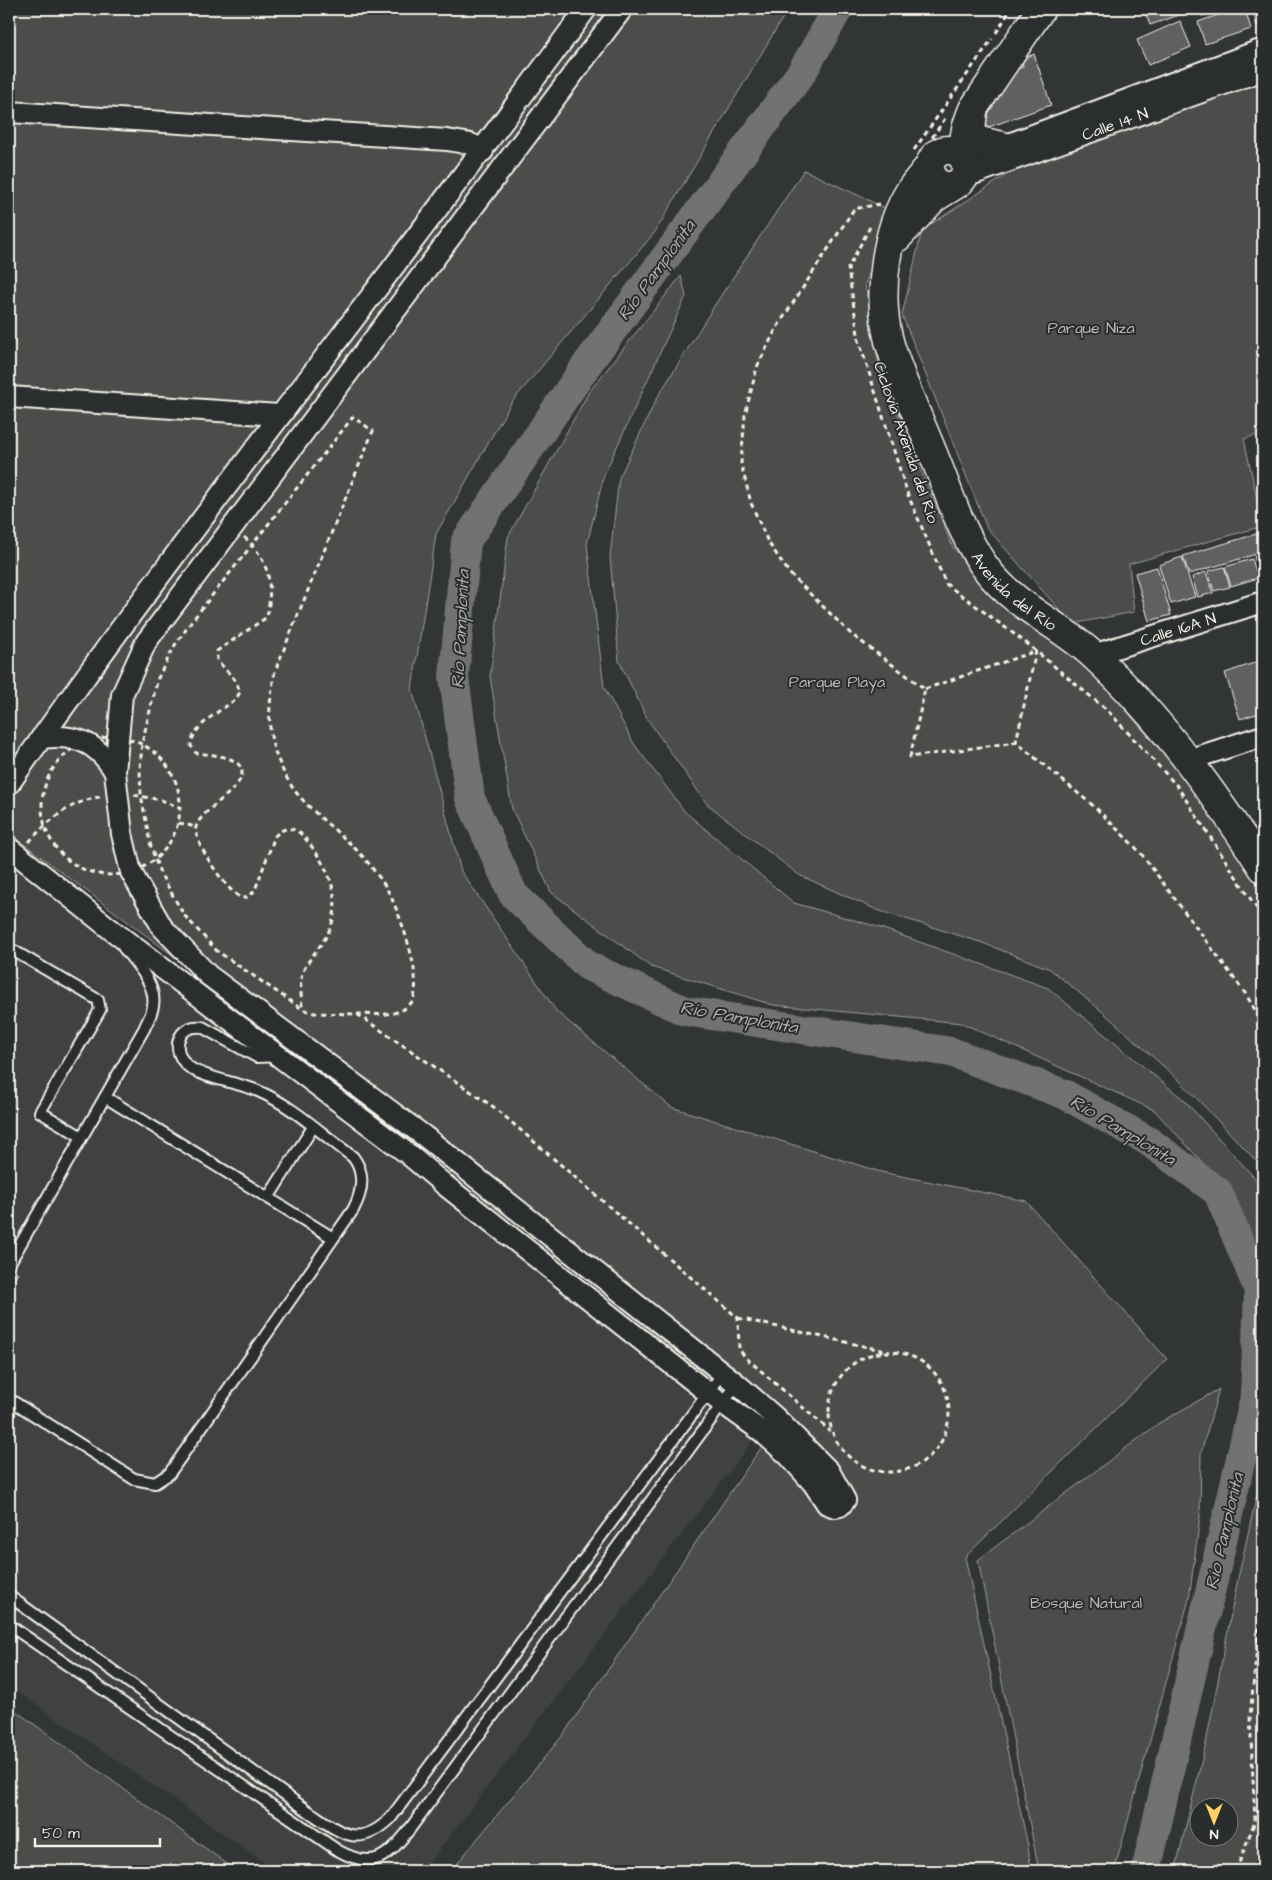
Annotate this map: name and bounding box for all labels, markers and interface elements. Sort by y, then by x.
street label: Calle 14 N [1079,102,1151,146]
water label: Río Pamplonita [611,214,702,326]
park label: Parque Niza [1047,317,1135,339]
street label: Ciclovía Avenida del Río [868,359,944,526]
street label: Avenida del Río [966,548,1061,636]
water label: Río Pamplonita [445,568,476,689]
street label: Calle 16A N [1138,607,1219,652]
park label: Parque Playa [789,671,885,694]
water label: Río Pamplonita [678,995,800,1040]
water label: Río Pamplonita [1065,1089,1181,1172]
water label: Río Pamplonita [1199,1470,1250,1592]
park label: Bosque Natural [1030,1592,1142,1614]
north arrow [1190,1798,1240,1848]
scale bar [35,1815,160,1847]
text: 50 m [42,1823,80,1844]
text: N [1209,1824,1218,1844]

